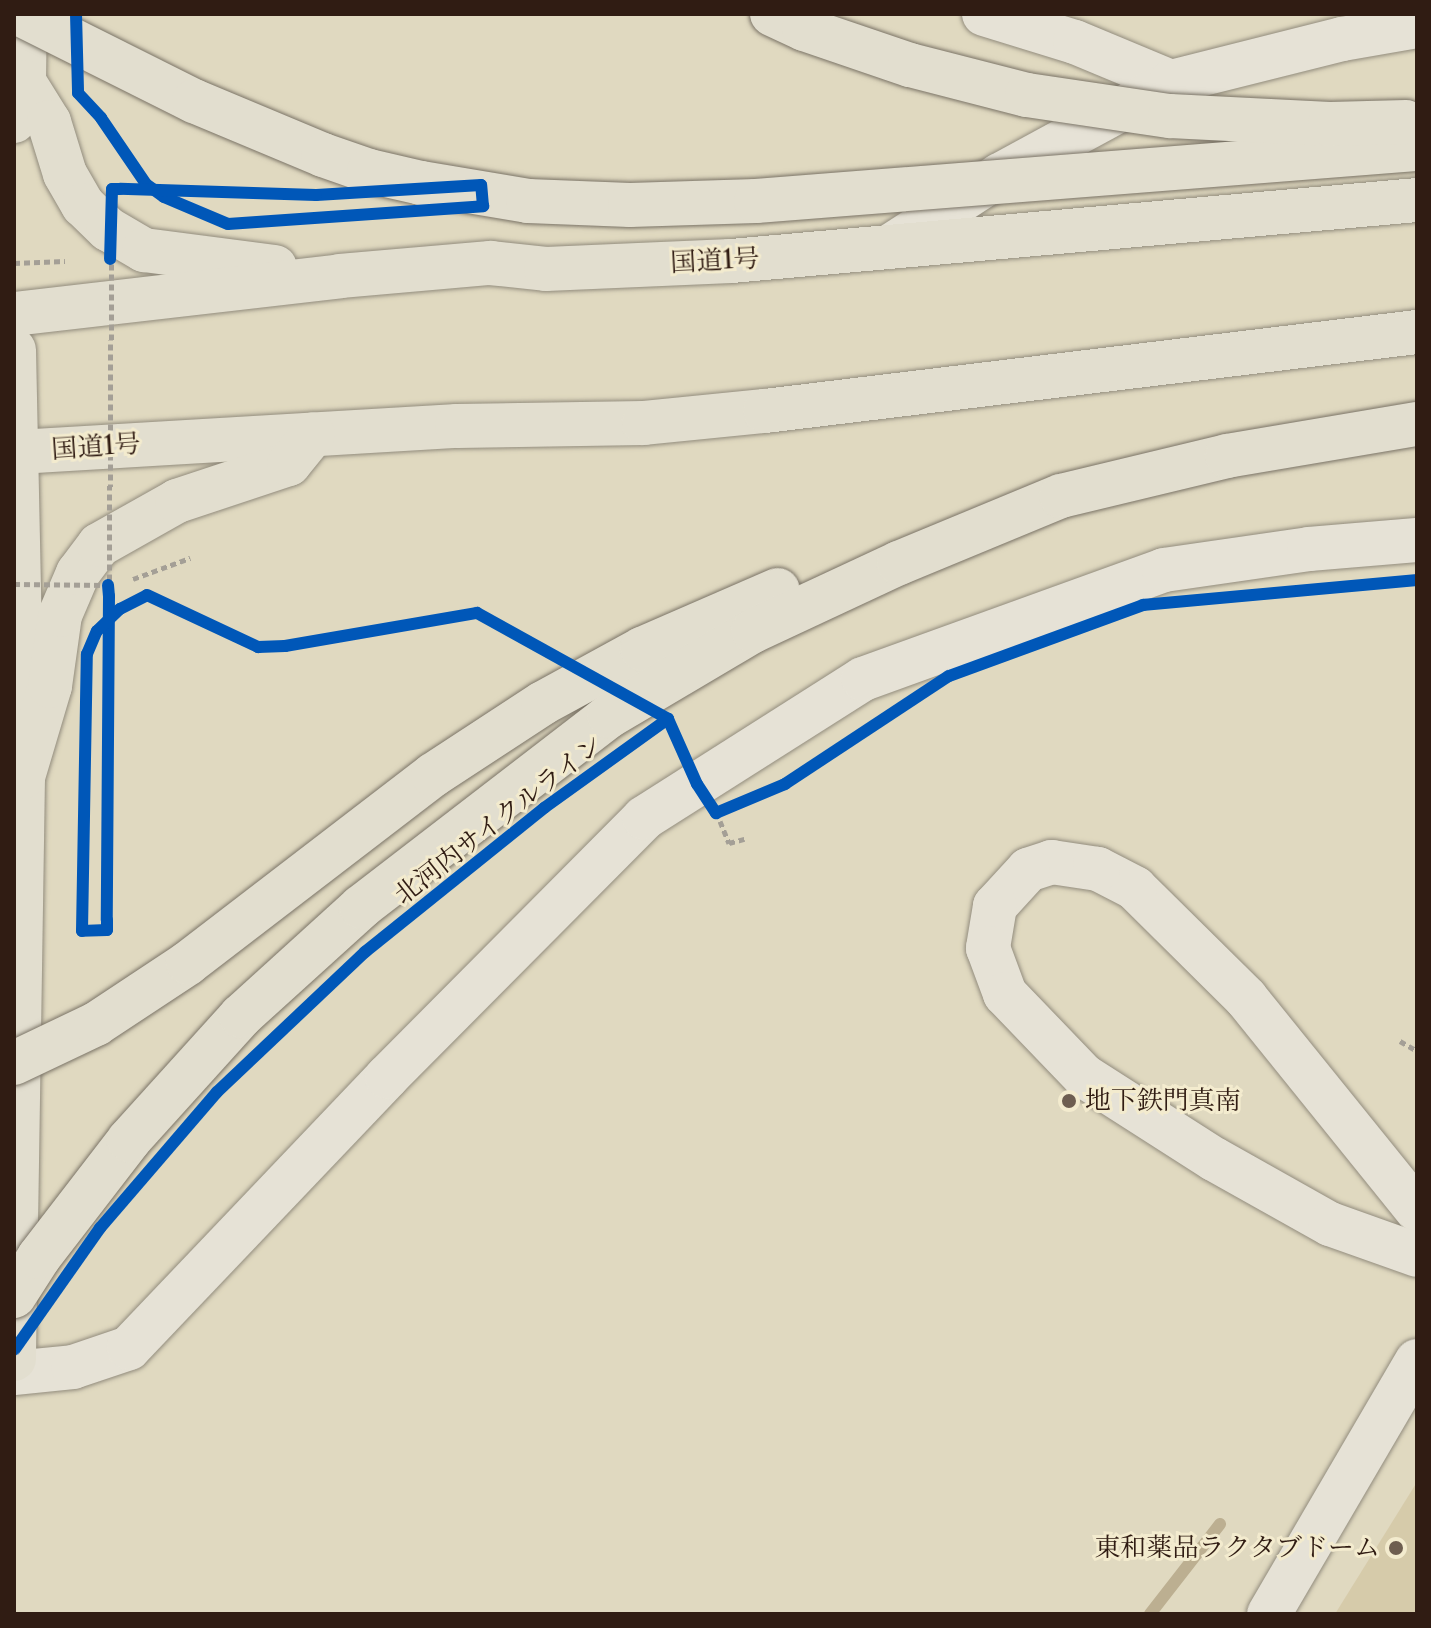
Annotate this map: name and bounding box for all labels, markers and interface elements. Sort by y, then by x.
street label: 国道1号 [670,243,760,279]
street label: 国道1号 [51,428,141,466]
street label: 北河内サイクルライン [387,728,611,912]
place label: 地下鉄門真南 [1085,1085,1241,1117]
marker: 地下鉄門真南 [1060,1092,1078,1110]
place label: 東和薬品ラクタブドーム [1094,1532,1380,1564]
marker: 東和薬品ラクタブドーム [1387,1539,1405,1557]

